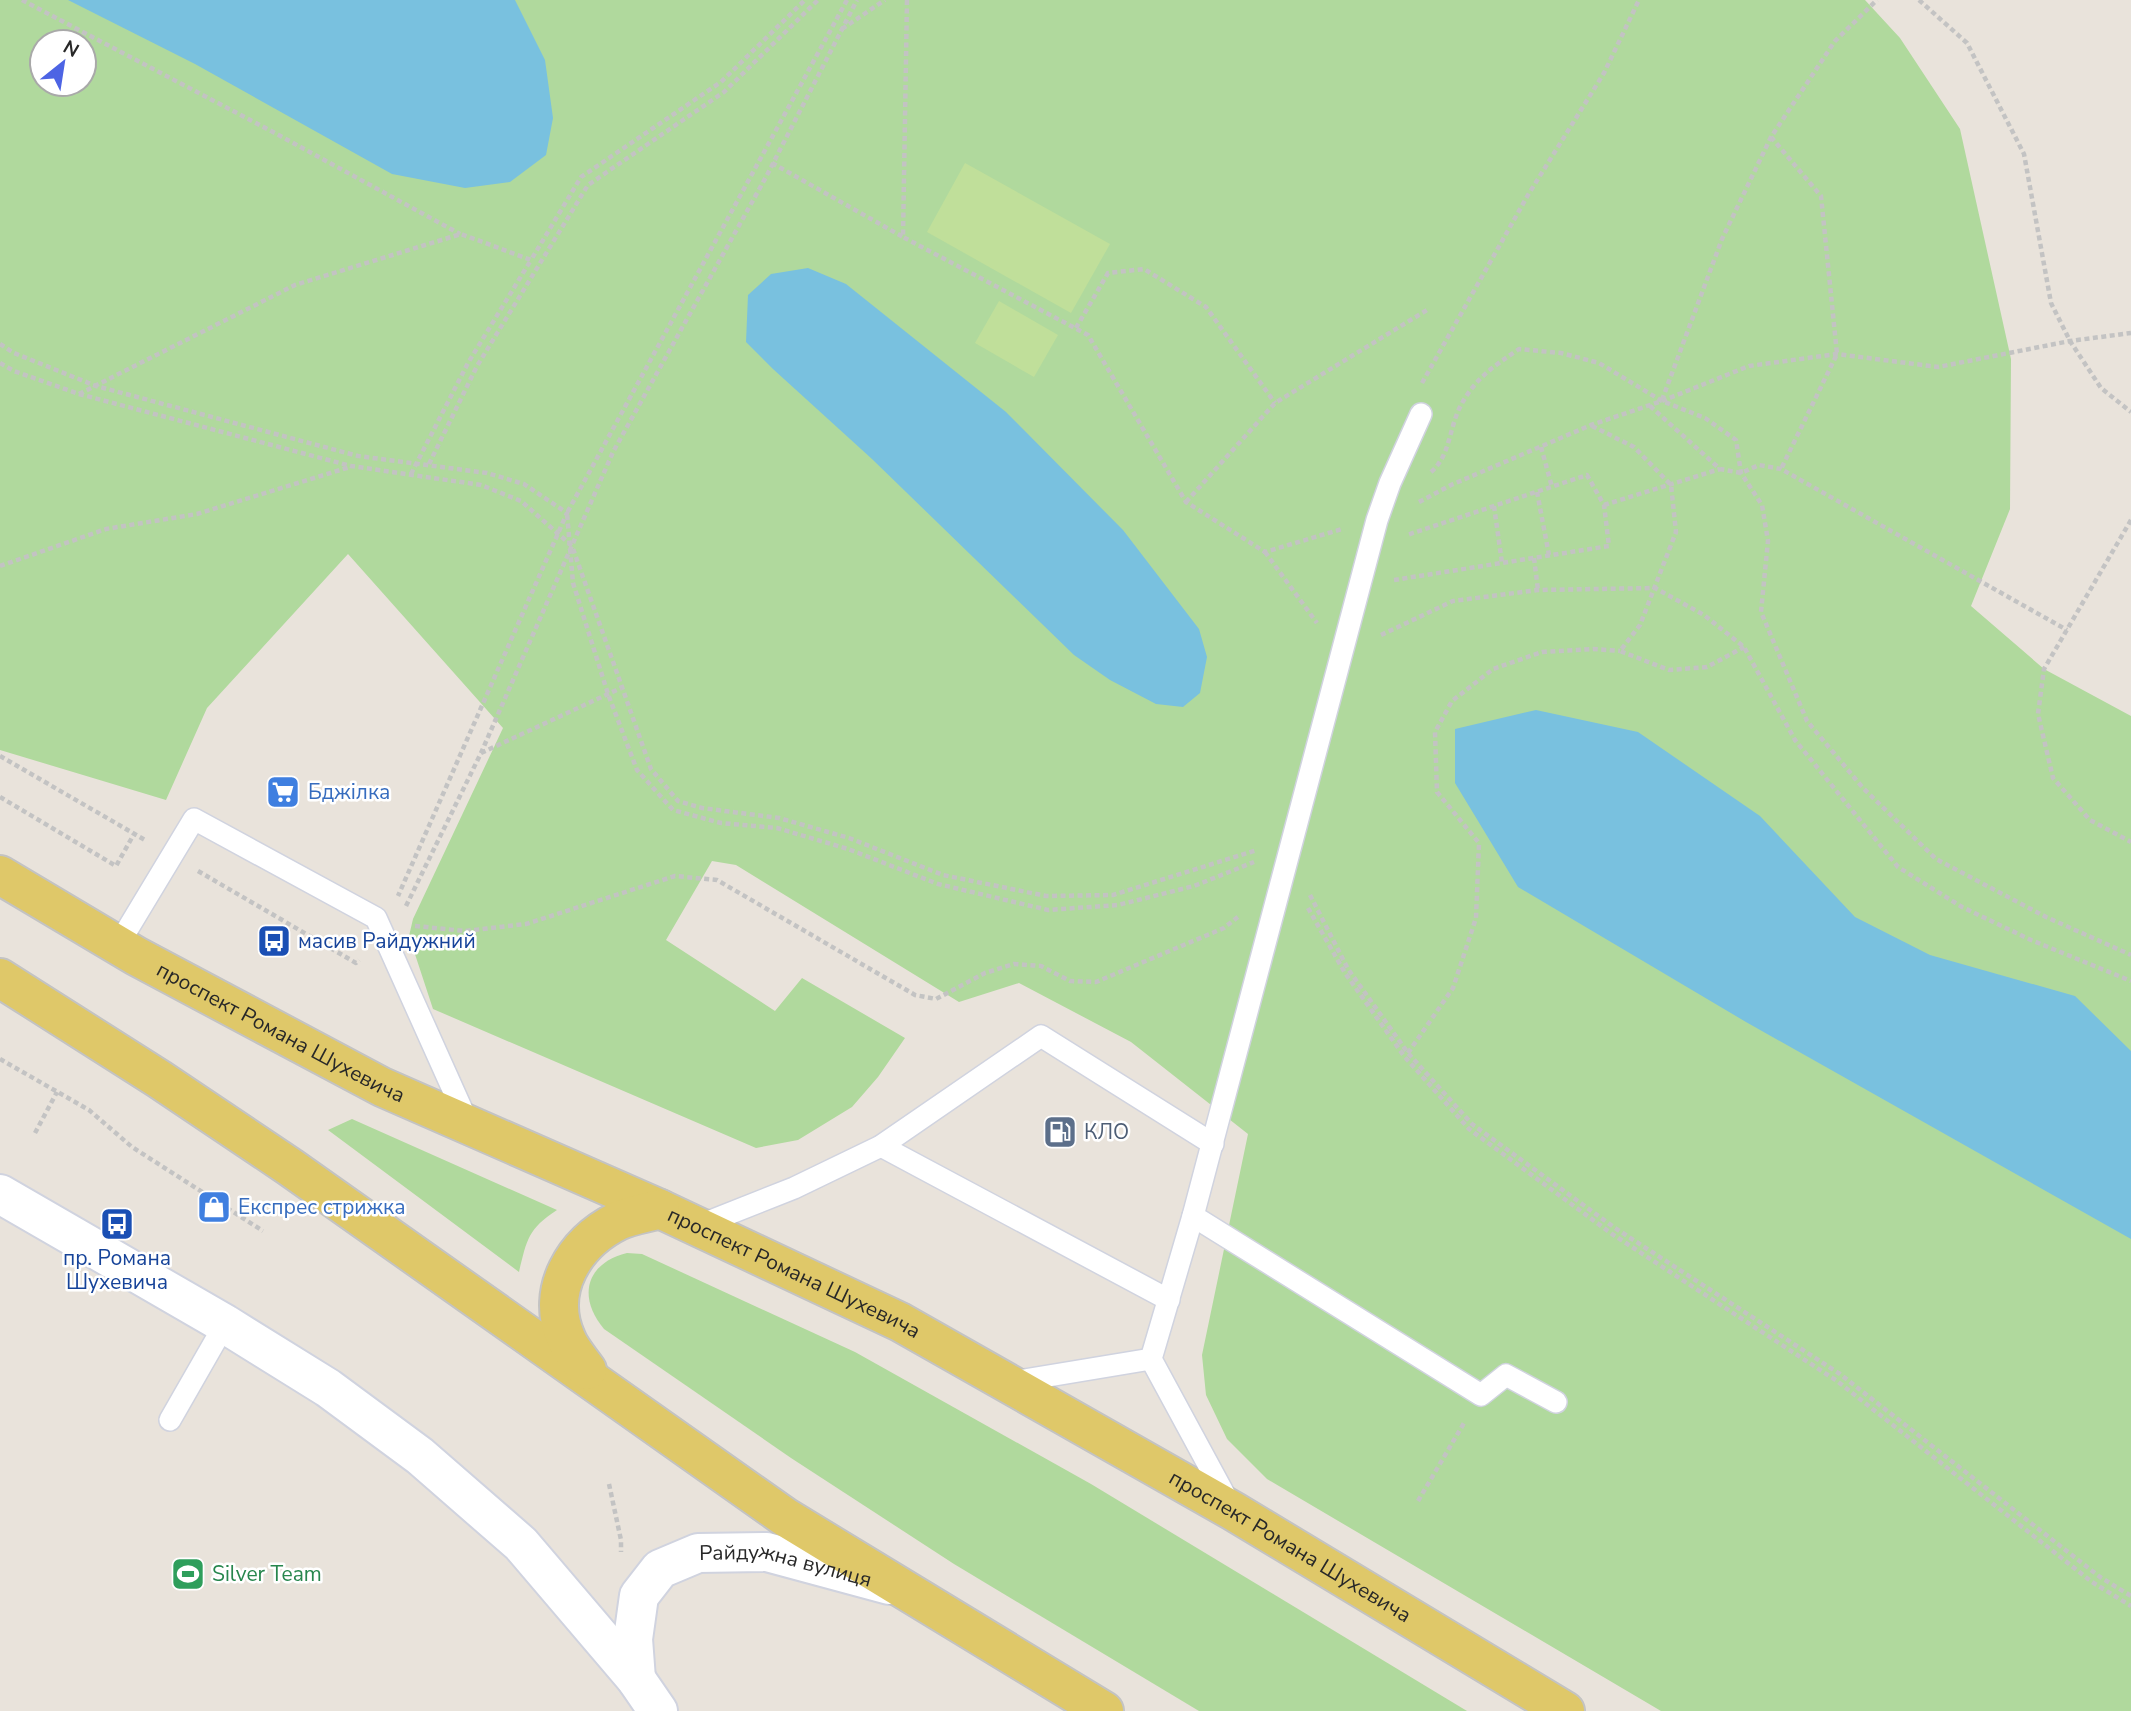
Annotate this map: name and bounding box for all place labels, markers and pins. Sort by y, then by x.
supermarket icon: Бджілка [264,773,302,811]
place label: Бджілка [308,778,390,806]
bus stop icon: масив Райдужний [255,922,293,960]
place label: масив Райдужний [298,927,476,955]
fuel station icon: КЛО [1041,1113,1079,1151]
place label: КЛО [1084,1118,1129,1146]
shop icon: Експрес стрижка [195,1188,233,1226]
place label: Експрес стрижка [238,1193,405,1221]
bus stop icon: пр. Романа Шухевича [98,1205,136,1243]
place label: пр. Романа Шухевича [63,1244,171,1296]
sports icon: Silver Team [169,1555,207,1593]
place label: Silver Team [212,1560,322,1588]

